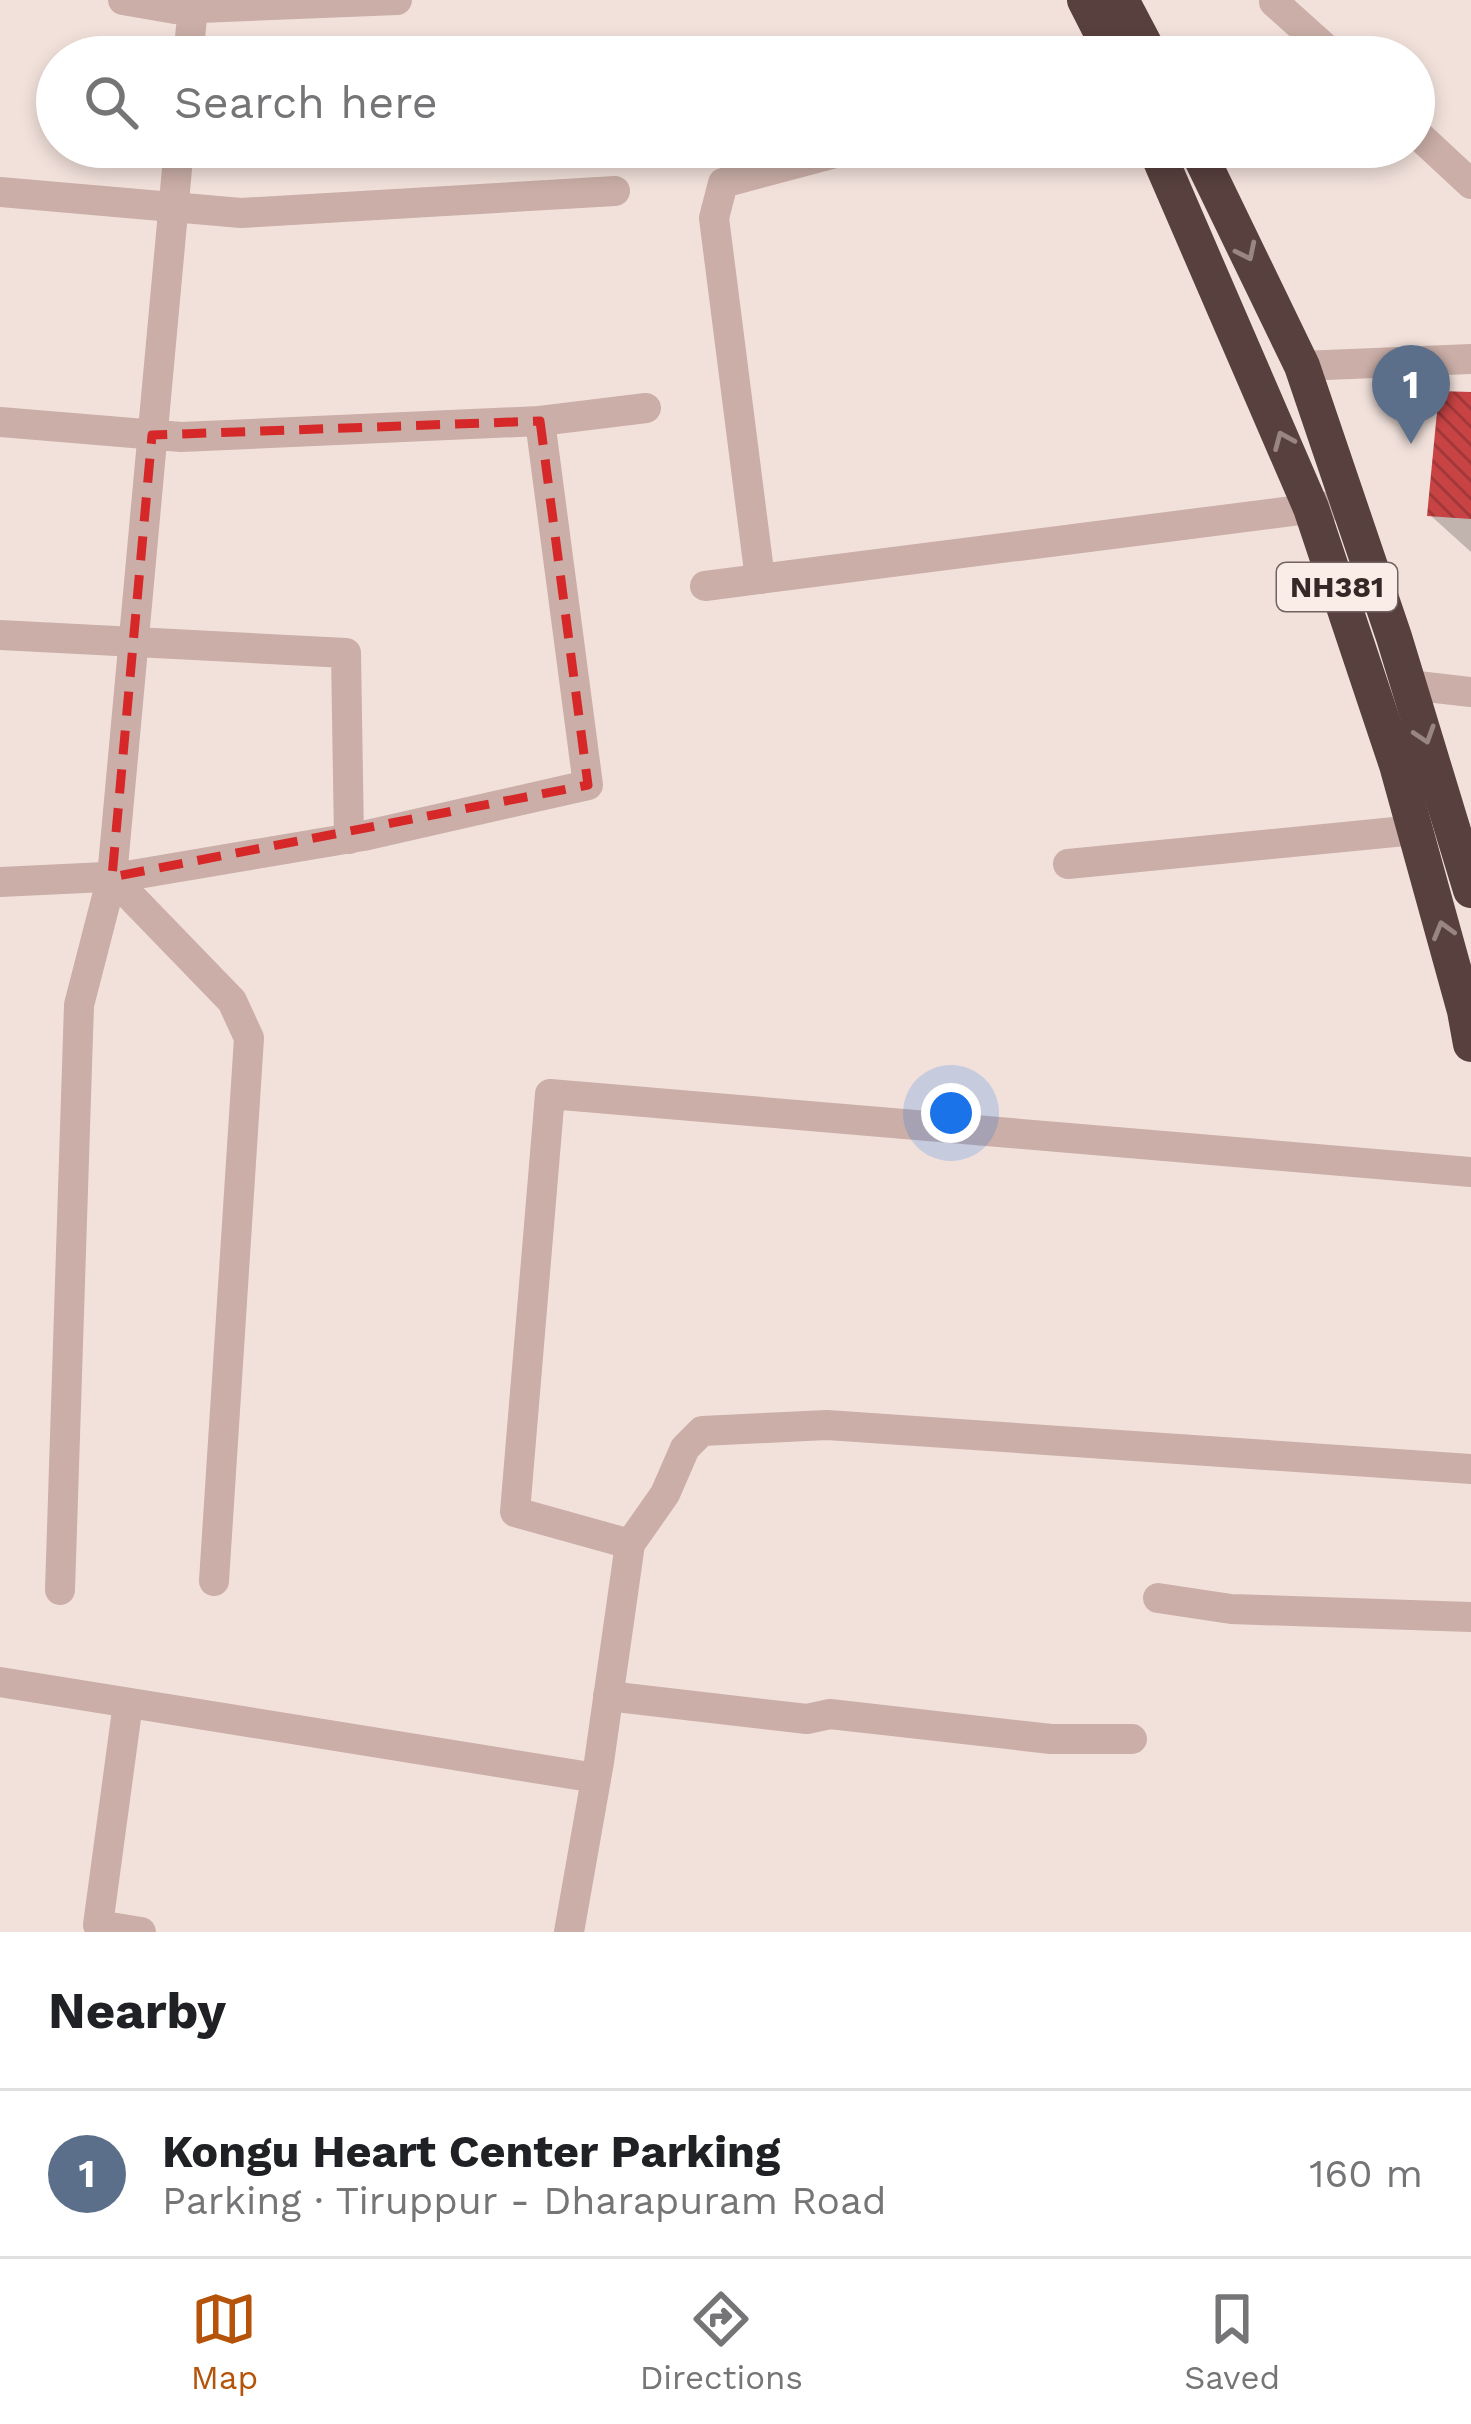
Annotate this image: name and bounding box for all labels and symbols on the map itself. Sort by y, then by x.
one-way arrow [1233,240,1256,261]
pin: 1 [1372,345,1450,444]
one-way arrow [1273,431,1297,452]
road number: NH381 [1277,563,1397,611]
one-way arrow [1411,724,1436,745]
one-way arrow [1432,920,1457,941]
your location [921,1083,981,1143]

